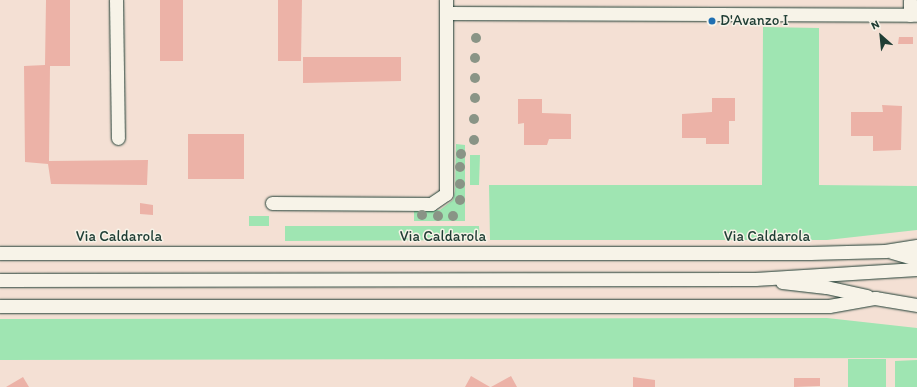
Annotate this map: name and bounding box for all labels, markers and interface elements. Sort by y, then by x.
place label: D'Avanzo I [720,12,788,30]
marker: D'Avanzo I [707,16,717,26]
north arrow [861,16,901,56]
text: N [869,17,882,32]
street label: Via Caldarola [76,228,162,246]
street label: Via Caldarola [400,228,486,246]
street label: Via Caldarola [724,228,810,246]

